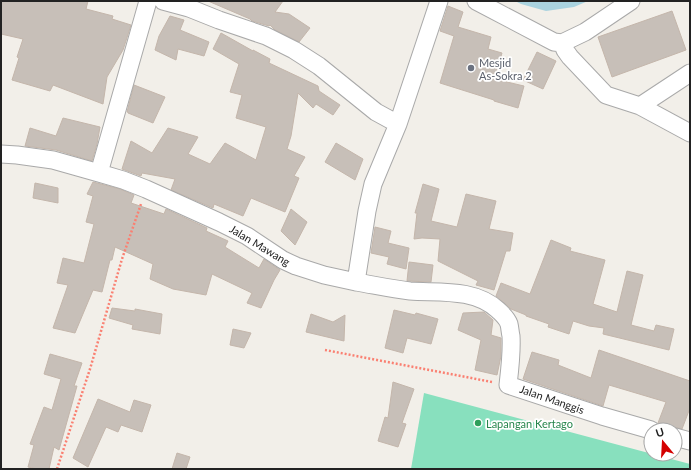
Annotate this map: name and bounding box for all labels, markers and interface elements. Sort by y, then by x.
place label: Mesjid As-Sokra 2 [479,56,532,82]
marker: Mesjid As-Sokra 2 [466,63,476,73]
street label: Jalan Mawang [227,222,293,268]
street label: Jalan Manggis [518,382,586,416]
place label: Lapangan Kertago [486,417,573,430]
marker: Lapangan Kertago [473,418,483,428]
north arrow [643,422,683,462]
text: U [654,425,666,439]

